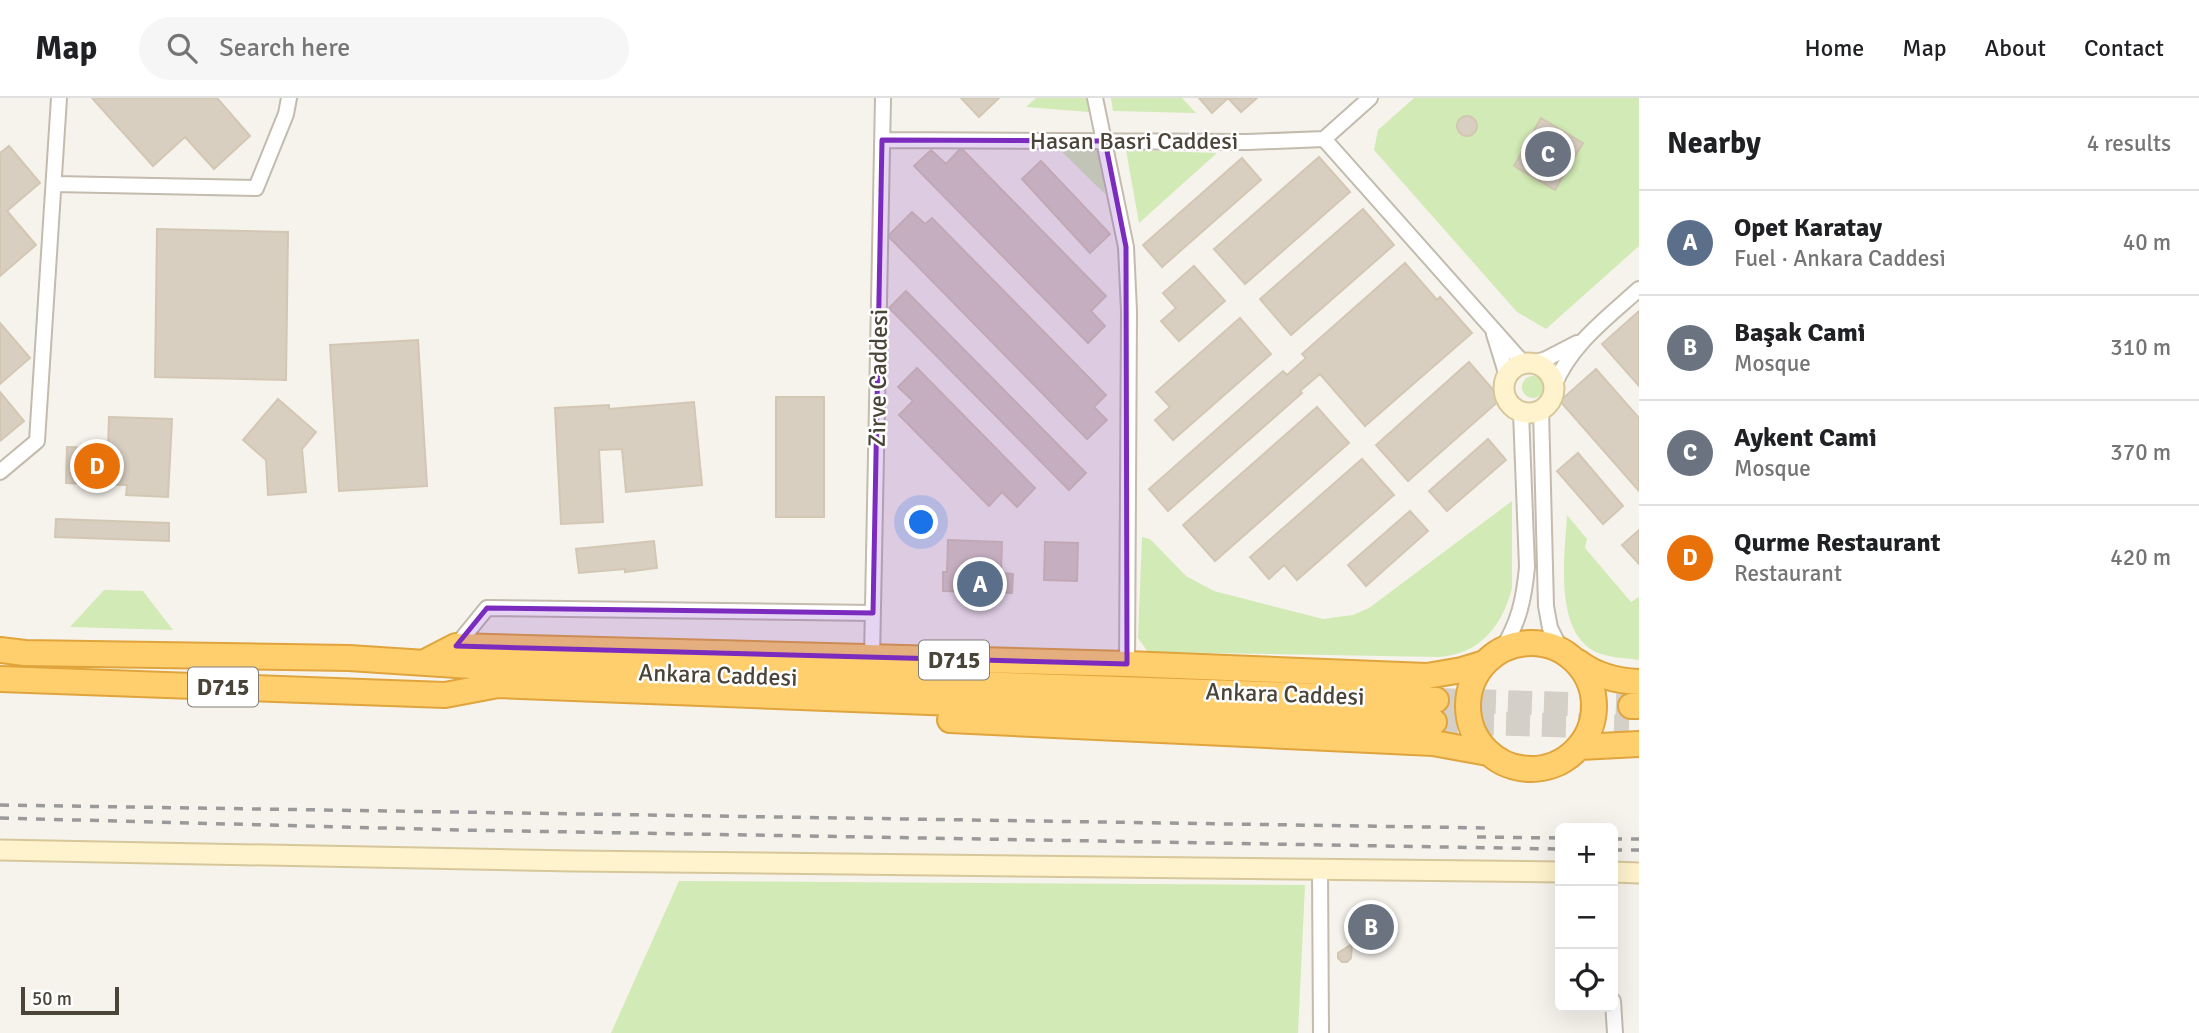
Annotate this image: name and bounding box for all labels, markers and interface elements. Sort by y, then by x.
search box [139,17,629,80]
text: Map [35,28,97,69]
icon: search [163,29,201,67]
text: Search here [219,32,350,64]
text: Home [1804,33,1864,63]
text: Map [1902,33,1947,63]
text: About [1985,33,2046,63]
text: Contact [2084,33,2164,63]
text: Nearby [1667,125,1761,162]
street label: Hasan Basri Caddesi [1030,126,1238,156]
pin: C [1525,128,1571,180]
text: 4 results [2087,129,2171,158]
text: Opet Karatay [1734,212,1882,244]
text: A [1683,228,1697,257]
text: 40 m [2123,228,2171,257]
text: Fuel · Ankara Caddesi [1734,244,1946,273]
street label: Zirve Caddesi [862,309,894,447]
text: Başak Cami [1734,317,1865,349]
text: B [1683,333,1697,362]
text: 310 m [2110,333,2171,362]
text: Mosque [1734,349,1811,378]
text: Aykent Cami [1734,422,1877,454]
text: C [1683,438,1697,467]
text: 370 m [2110,438,2171,467]
pin: D [74,440,120,492]
text: Mosque [1734,454,1811,483]
your location [904,505,938,539]
text: Qurme Restaurant [1734,527,1940,559]
text: D [1682,543,1698,572]
text: 420 m [2110,543,2171,572]
pin: A [957,558,1003,610]
text: Restaurant [1734,559,1842,588]
road number: D715 [919,640,989,680]
street label: Ankara Caddesi [638,657,798,693]
road number: D715 [188,667,258,706]
street label: Ankara Caddesi [1205,676,1365,712]
map controls [1555,823,1618,1012]
button: + [1555,823,1618,886]
button: − [1555,886,1618,949]
pin: B [1348,901,1394,953]
button: locate [1555,949,1618,1012]
scale bar [21,984,119,1016]
text: 50 m [32,987,72,1011]

